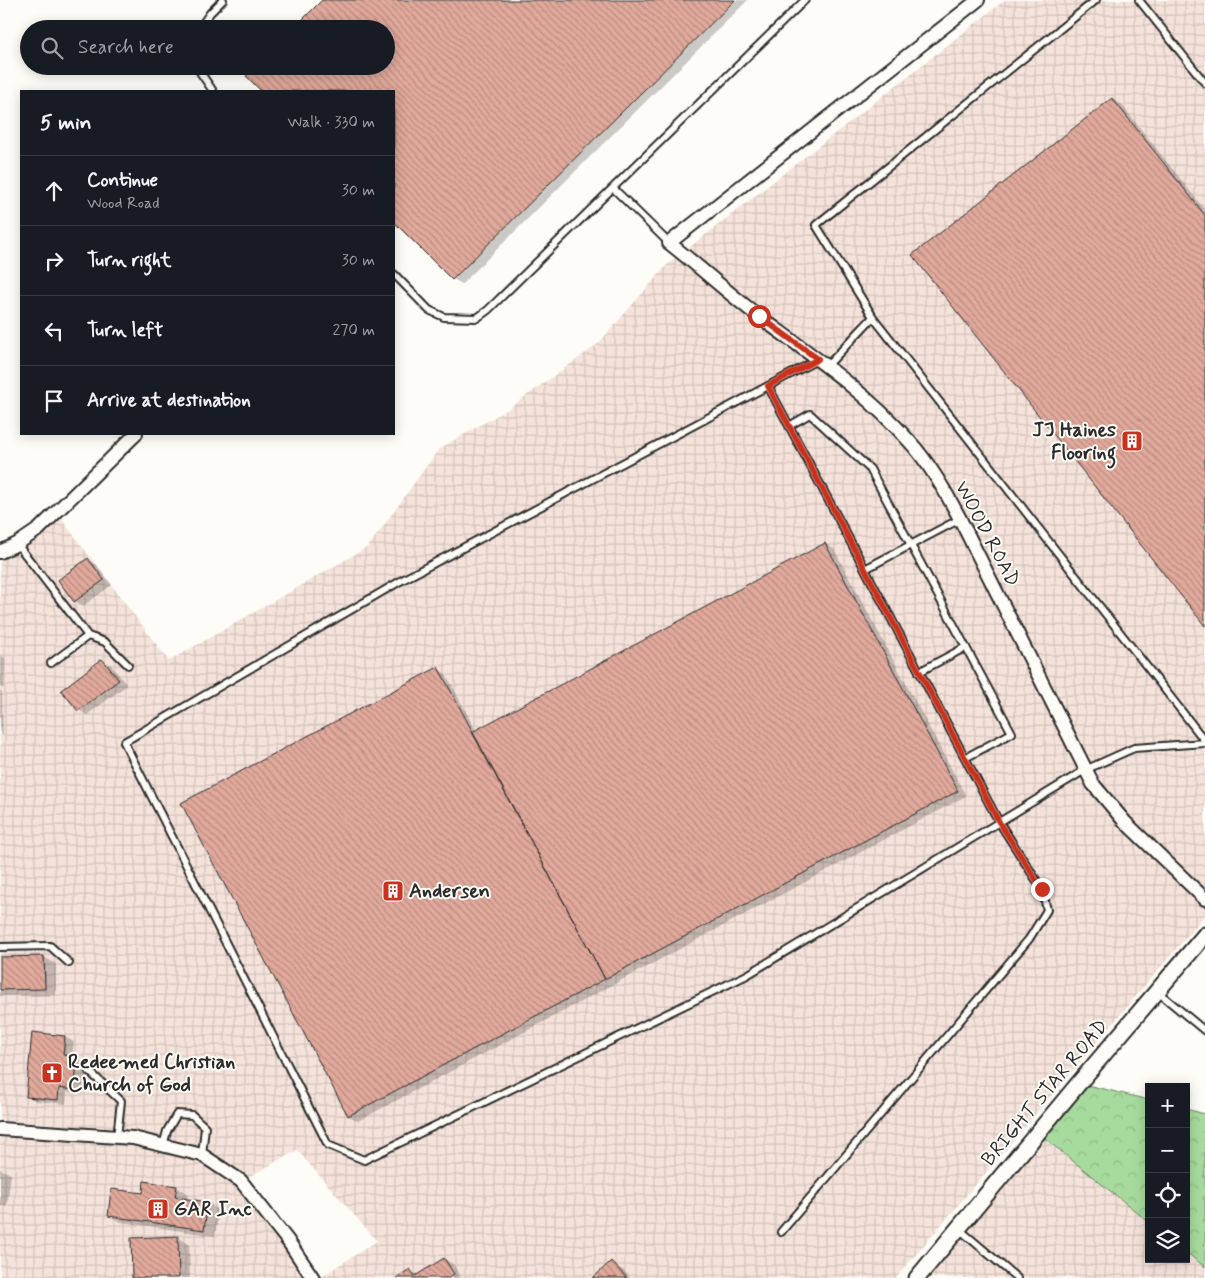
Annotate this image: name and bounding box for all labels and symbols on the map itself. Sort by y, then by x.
route start [748,305,771,328]
place label: JJ Haines Flooring [1033,417,1116,469]
building icon: JJ Haines Flooring [1120,429,1144,453]
street label: WOOD ROAD [948,477,1026,591]
place label: Andersen [409,878,490,905]
route end [1031,878,1054,901]
building icon: Andersen [381,879,405,903]
street label: BRIGHT STAR ROAD [975,1014,1115,1172]
place label: Redeemed Christian Church of God [68,1049,235,1099]
church icon: Redeemed Christian Church of God [40,1061,64,1085]
place label: GAR Inc [174,1196,252,1223]
building icon: GAR Inc [146,1197,170,1221]

